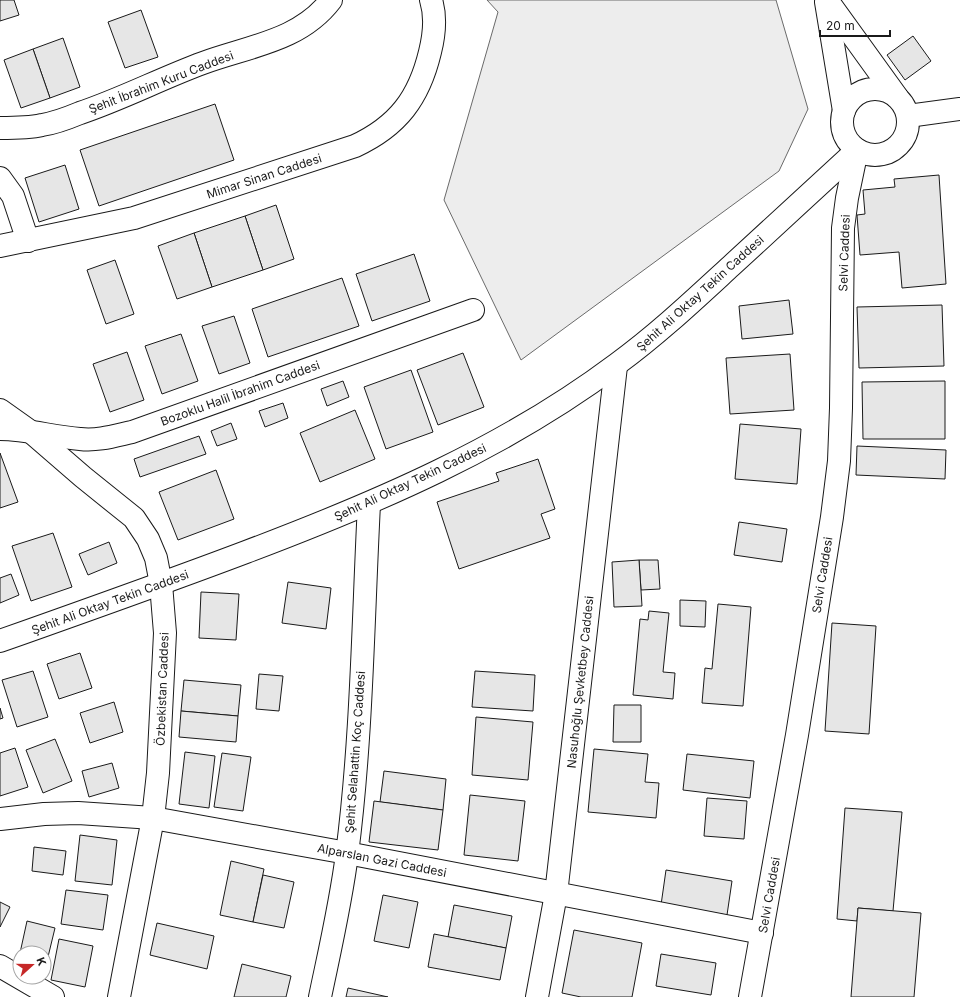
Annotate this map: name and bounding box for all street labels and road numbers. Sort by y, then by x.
street label: Şehit İbrahim Kuru Caddesi [86,47,236,117]
street label: Mimar Sinan Caddesi [205,150,324,202]
street label: Selvi Caddesi [835,214,853,292]
street label: Şehit Ali Oktay Tekin Caddesi [633,232,767,354]
street label: Bozoklu Halil İbrahim Caddesi [158,357,322,429]
street label: Şehit Ali Oktay Tekin Caddesi [332,440,489,524]
street label: Selvi Caddesi [809,536,835,614]
street label: Şehit Ali Oktay Tekin Caddesi [29,567,191,637]
street label: Nasuhoğlu Şevketbey Caddesi [563,595,597,769]
street label: Özbekistan Caddesi [153,632,171,746]
street label: Şehit Selahattin Koç Caddesi [342,670,368,834]
street label: Alparslan Gazi Caddesi [316,840,448,880]
street label: Selvi Caddesi [755,856,783,934]

